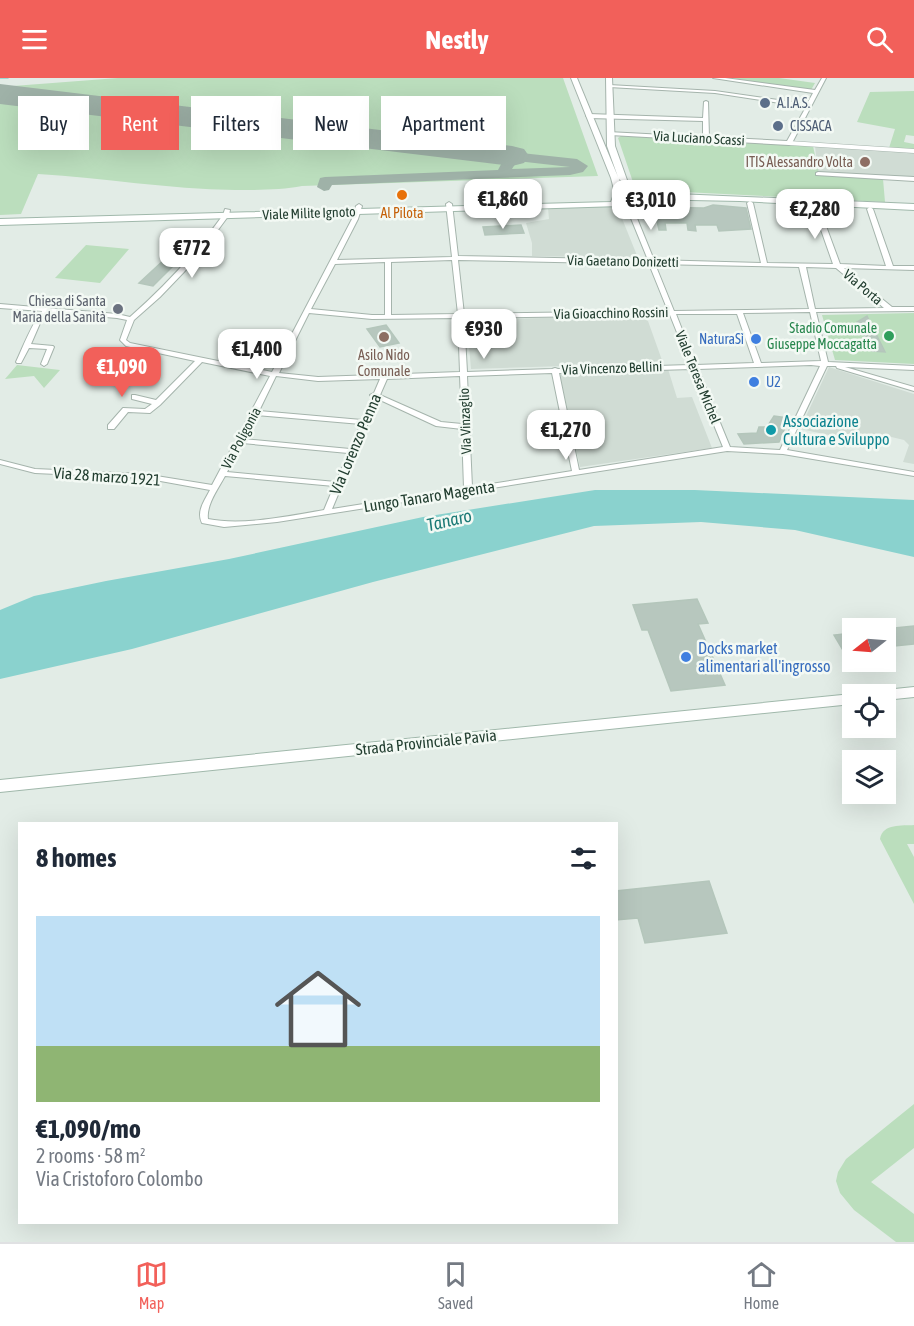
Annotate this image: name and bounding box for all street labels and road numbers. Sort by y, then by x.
street label: Via Luciano Scassi [653,128,745,148]
street label: Viale Milite Ignoto [262,203,356,223]
street label: Via Gaetano Donizetti [567,252,679,270]
street label: Via Porta [840,266,886,308]
street label: Via Gioacchino Rossini [554,304,668,322]
street label: Viale Teresa Michel [672,328,724,426]
street label: Via Vincenzo Bellini [561,358,663,378]
street label: Via Vinzaglio [456,388,474,454]
street label: Via Lorenzo Penna [326,391,384,497]
street label: Via Poligonia [218,404,264,472]
street label: Via 28 marzo 1921 [53,463,161,489]
street label: Lungo Tanaro Magenta [362,477,496,516]
street label: Strada Provinciale Pavia [355,726,497,758]

